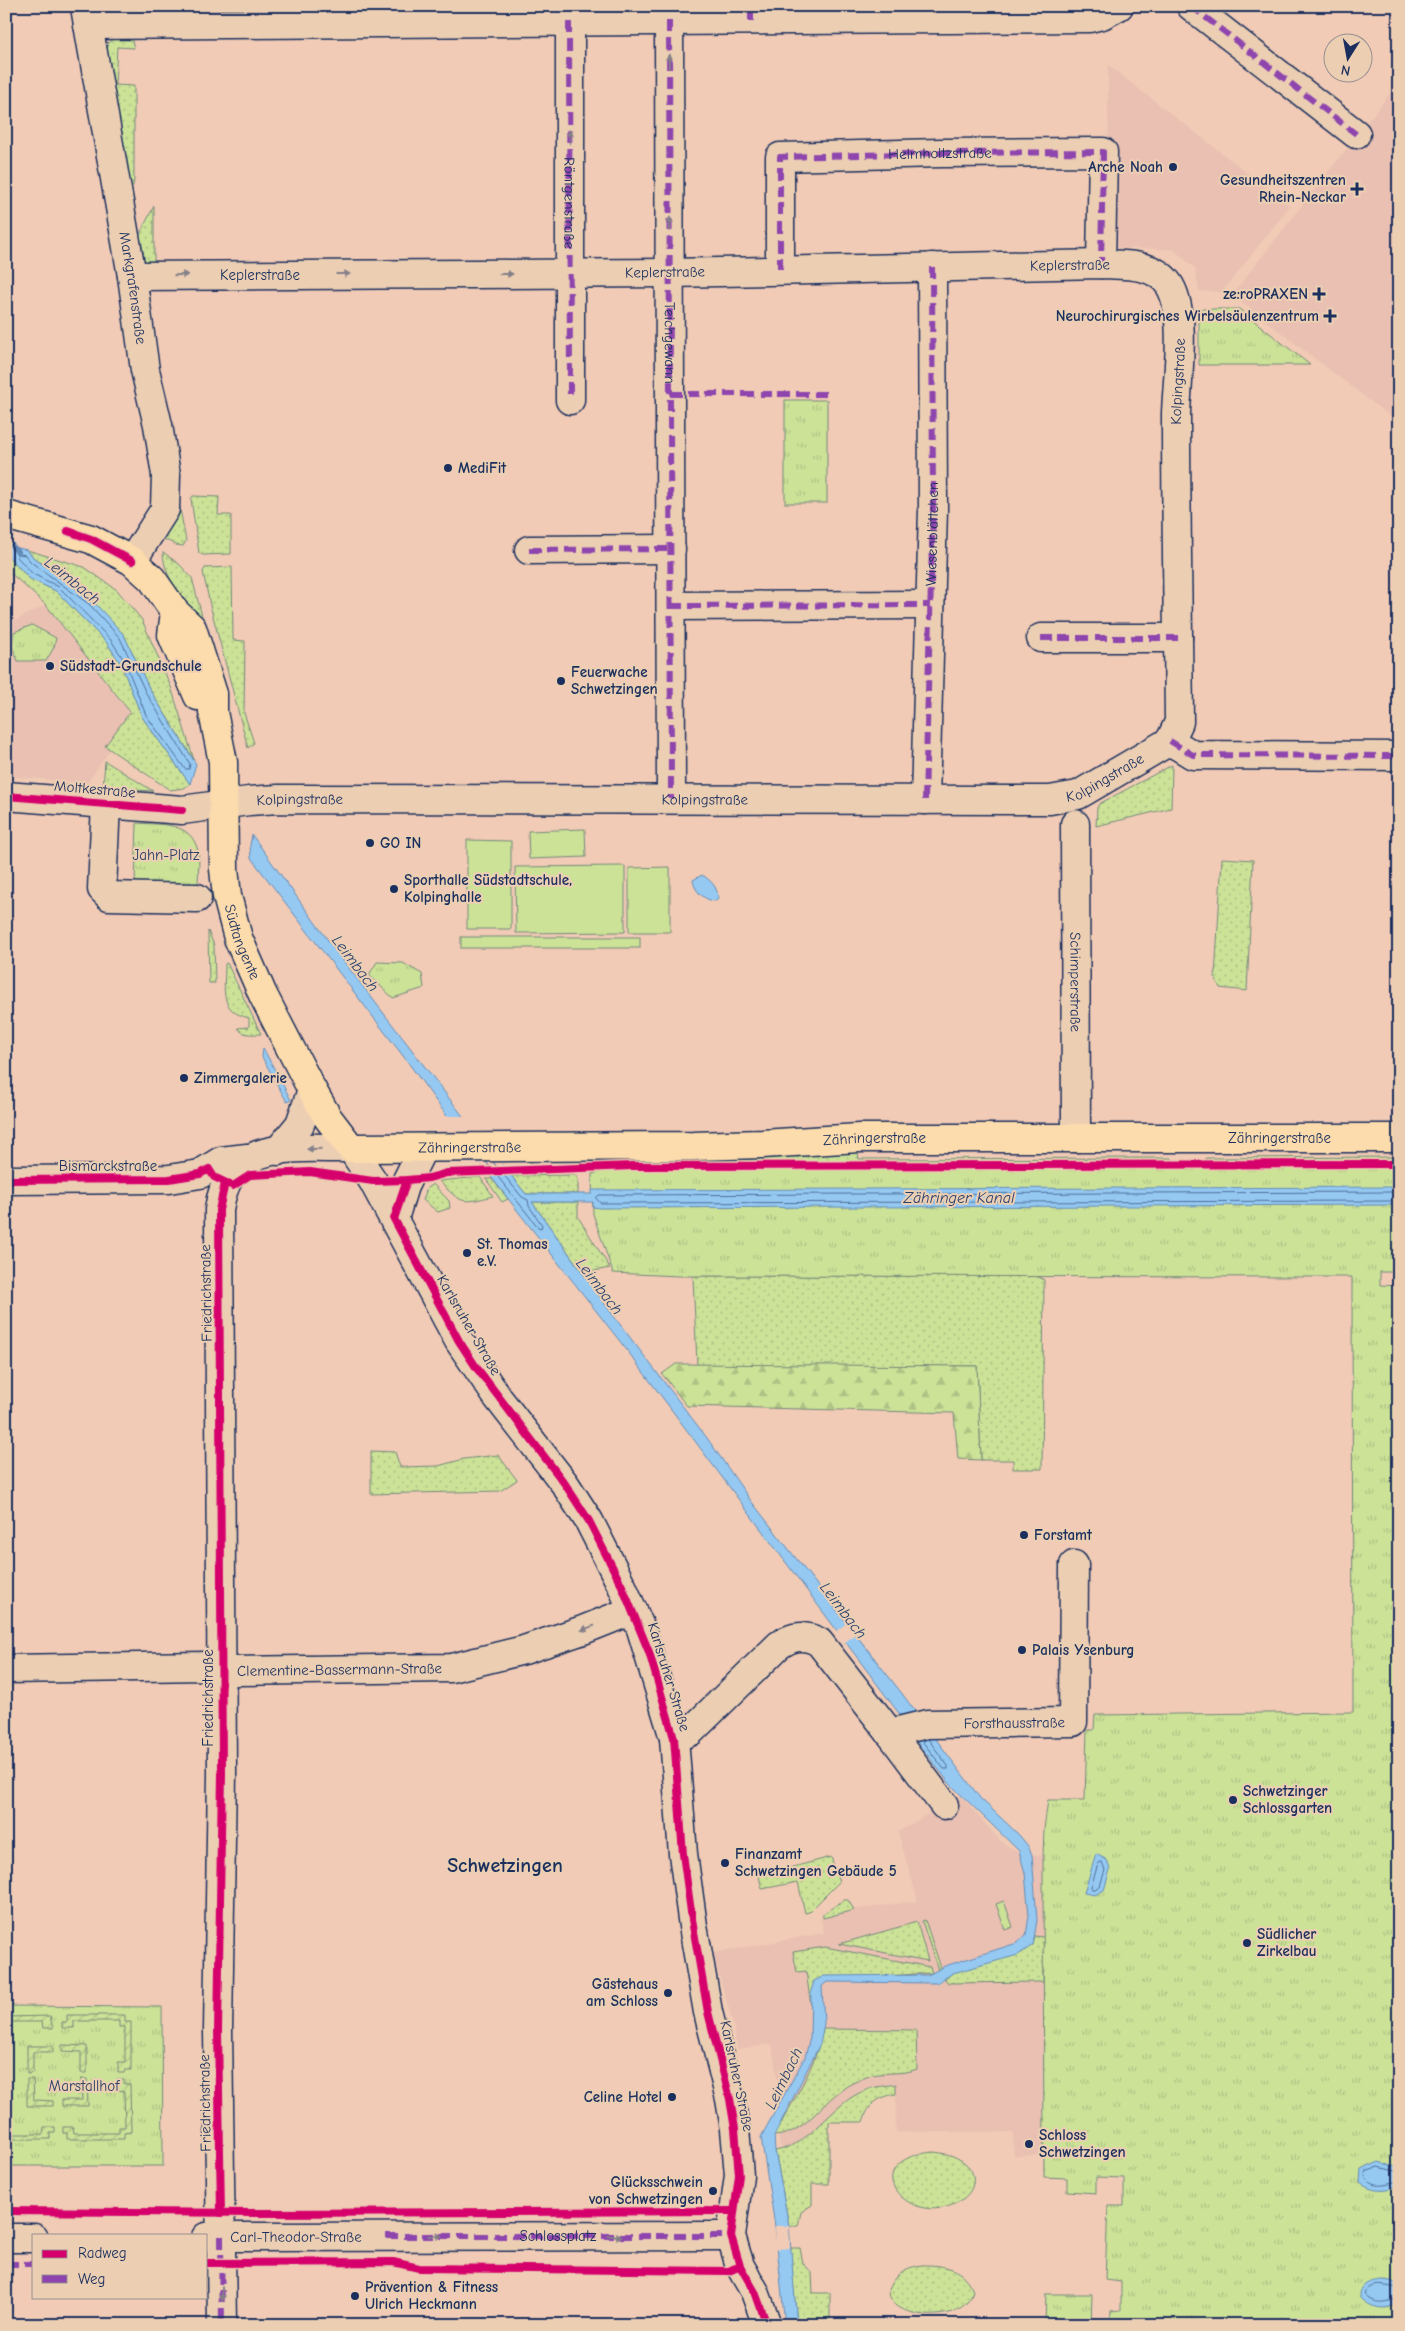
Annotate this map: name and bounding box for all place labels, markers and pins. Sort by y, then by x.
place label: Arche Noah [1088,158,1163,176]
marker: Arche Noah [1167,161,1179,173]
place label: Gesundheitszentren Rhein-Neckar [1220,171,1346,206]
marker: Gesundheitszentren Rhein-Neckar [1350,182,1364,196]
place label: ze:roPRAXEN [1223,285,1308,303]
marker: ze:roPRAXEN [1312,287,1326,301]
place label: Neurochirurgisches Wirbelsäulenzentrum [1056,307,1319,325]
marker: Neurochirurgisches Wirbelsäulenzentrum [1323,309,1337,323]
place label: MediFit [458,459,507,477]
marker: MediFit [442,462,454,474]
place label: Südstadt-Grundschule [60,657,202,675]
marker: Südstadt-Grundschule [44,660,56,672]
place label: Feuerwache Schwetzingen [571,663,658,698]
marker: Feuerwache Schwetzingen [555,675,567,687]
place label: GO IN [380,834,421,852]
marker: GO IN [364,837,376,849]
place label: Sporthalle Südstadtschule, Kolpinghalle [404,871,572,906]
marker: Sporthalle Südstadtschule, Kolpinghalle [388,883,400,895]
place label: Zimmergalerie [194,1069,287,1087]
marker: Zimmergalerie [178,1072,190,1084]
place label: St. Thomas e.V. [477,1235,548,1270]
marker: St. Thomas e.V. [461,1247,473,1259]
place label: Forstamt [1034,1526,1093,1544]
marker: Forstamt [1018,1529,1030,1541]
place label: Palais Ysenburg [1032,1641,1135,1659]
marker: Palais Ysenburg [1016,1644,1028,1656]
place label: Schwetzinger Schlossgarten [1243,1782,1332,1817]
marker: Schwetzinger Schlossgarten [1227,1794,1239,1806]
place label: Finanzamt Schwetzingen Gebäude 5 [735,1845,897,1880]
marker: Finanzamt Schwetzingen Gebäude 5 [719,1857,731,1869]
place label: Südlicher Zirkelbau [1257,1925,1317,1960]
marker: Südlicher Zirkelbau [1241,1937,1253,1949]
place label: Gästehaus am Schloss [586,1975,658,2010]
marker: Gästehaus am Schloss [662,1987,674,1999]
place label: Celine Hotel [584,2088,662,2106]
marker: Celine Hotel [666,2091,678,2103]
place label: Schloss Schwetzingen [1039,2126,1126,2161]
marker: Schloss Schwetzingen [1023,2138,1035,2150]
place label: Glücksschwein von Schwetzingen [588,2173,703,2208]
marker: Glücksschwein von Schwetzingen [707,2185,719,2197]
place label: Prävention & Fitness Ulrich Heckmann [365,2278,498,2313]
marker: Prävention & Fitness Ulrich Heckmann [349,2290,361,2302]

